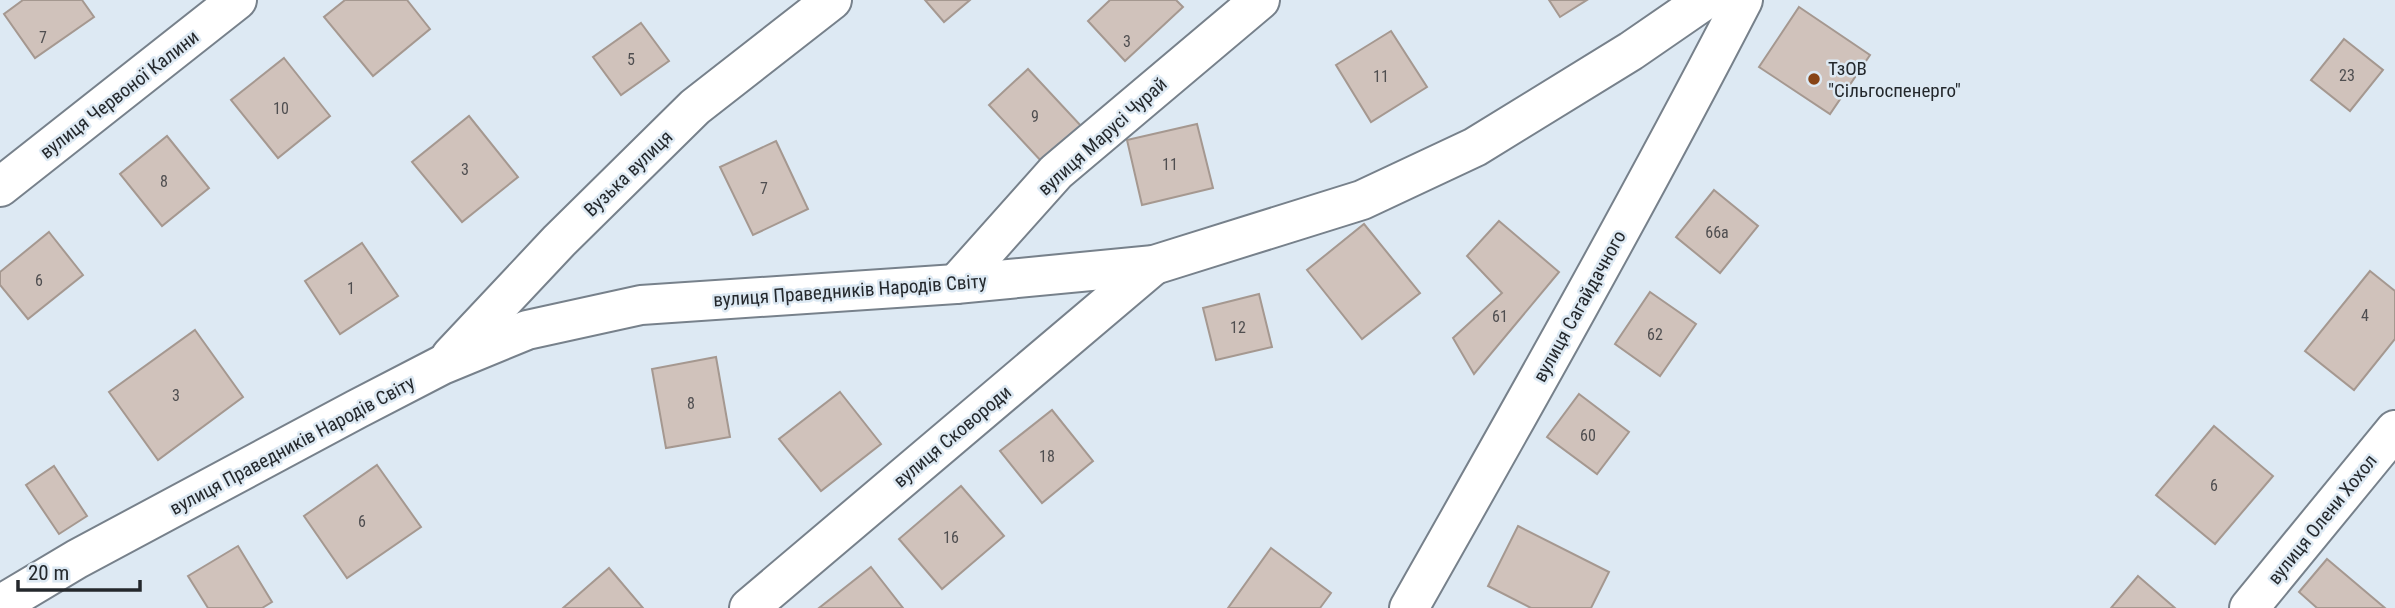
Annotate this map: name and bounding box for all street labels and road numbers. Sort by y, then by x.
street label: вулиця Червоної Калини [35,25,203,164]
street label: вулиця Марусі Чурай [1033,72,1172,200]
street label: Вузька вулиця [579,125,677,221]
street label: вулиця Сагайдачного [1528,226,1631,386]
street label: вулиця Праведників Народів Світу [713,269,988,312]
street label: вулиця Праведників Народів Світу [166,371,419,520]
street label: вулиця Сковороди [889,381,1016,492]
street label: вулиця Олени Хохол [2263,450,2382,589]

